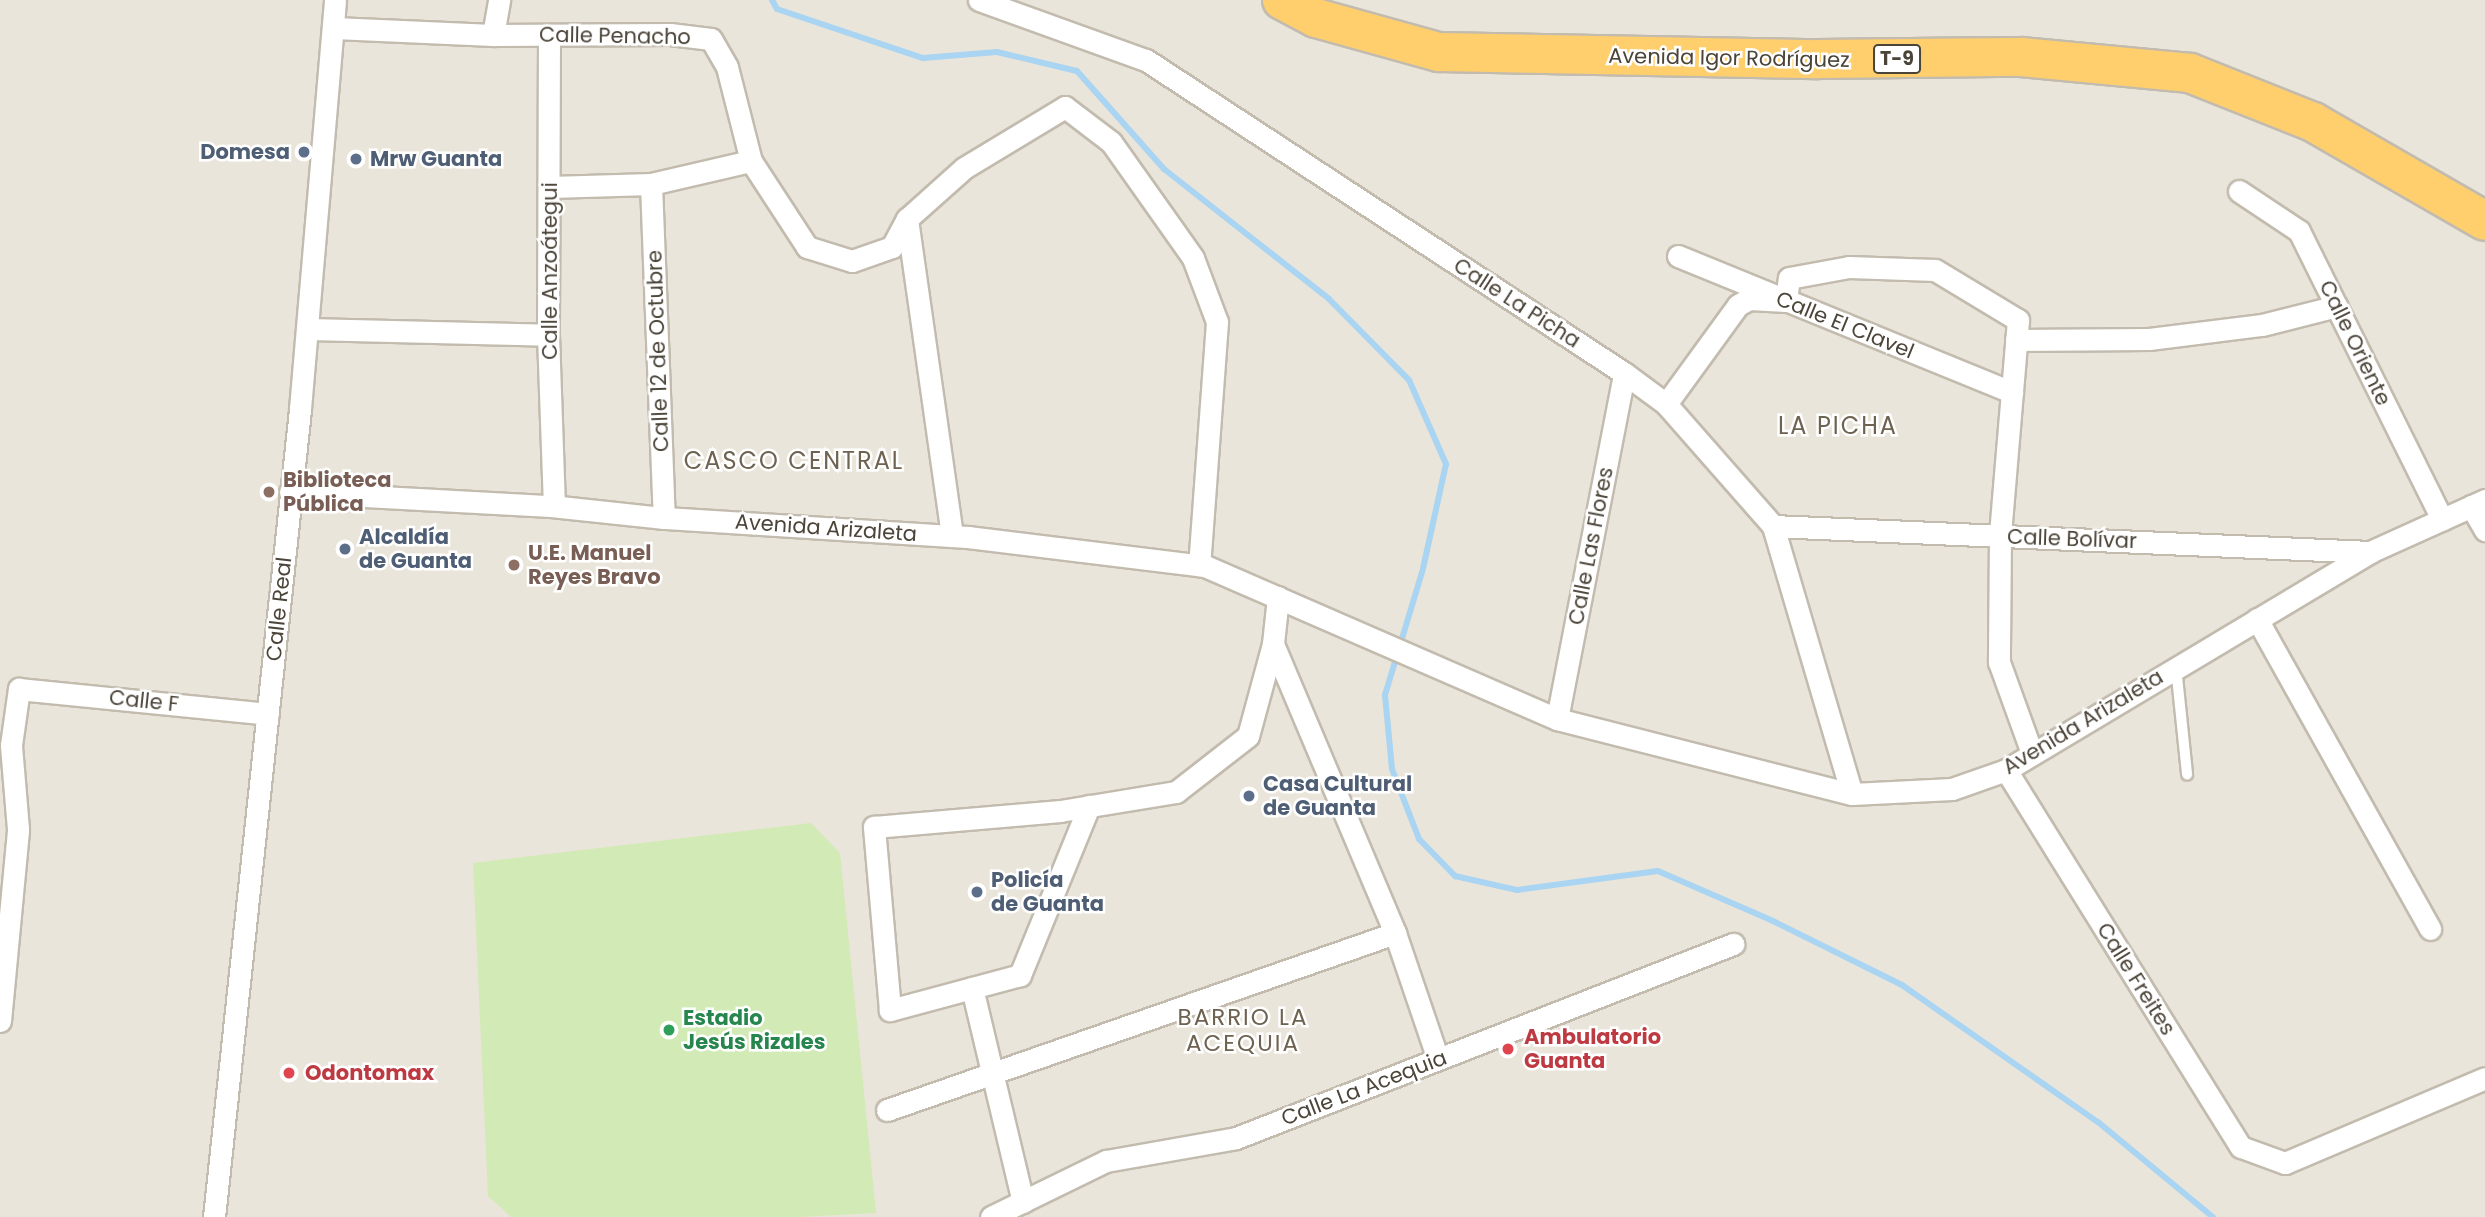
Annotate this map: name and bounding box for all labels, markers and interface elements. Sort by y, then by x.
street label: Calle Penacho [539,22,691,50]
street label: Avenida Igor Rodríguez [1608,43,1850,73]
road number: T-9 [1872,44,1922,74]
place label: Domesa [200,139,290,165]
marker: Domesa [296,144,312,160]
place label: Mrw Guanta [370,146,502,172]
marker: Mrw Guanta [348,151,364,167]
street label: Calle Anzoátegui [537,182,563,360]
street label: Calle 12 de Octubre [642,250,674,452]
street label: Calle La Picha [1449,253,1585,353]
street label: Calle Oriente [2314,276,2396,410]
street label: Calle El Clavel [1772,286,1918,364]
district label: LA PICHA [1779,412,1897,440]
district label: CASCO CENTRAL [685,447,903,475]
street label: Calle Las Flores [1563,465,1619,627]
place label: Biblioteca Pública [283,467,391,517]
marker: Biblioteca Pública [261,484,277,500]
street label: Avenida Arizaleta [734,509,918,547]
place label: Alcaldía de Guanta [359,524,472,574]
street label: Calle Bolívar [2007,524,2137,554]
place label: U.E. Manuel Reyes Bravo [528,540,661,590]
marker: Alcaldía de Guanta [337,541,353,557]
street label: Calle Real [261,556,297,662]
marker: U.E. Manuel Reyes Bravo [506,557,522,573]
street label: Avenida Arizaleta [1998,664,2168,780]
street label: Calle F [108,685,180,717]
place label: Casa Cultural de Guanta [1263,771,1412,821]
marker: Casa Cultural de Guanta [1241,788,1257,804]
place label: Policía de Guanta [991,867,1104,917]
marker: Policía de Guanta [969,884,985,900]
street label: Calle Freites [2092,918,2180,1040]
district label: BARRIO LA ACEQUIA [1179,1003,1307,1057]
place label: Estadio Jesús Rizales [683,1005,826,1055]
marker: Estadio Jesús Rizales [661,1022,677,1038]
place label: Ambulatorio Guanta [1524,1024,1661,1074]
marker: Ambulatorio Guanta [1498,1039,1518,1059]
street label: Calle La Acequia [1278,1045,1450,1131]
place label: Odontomax [305,1060,434,1086]
marker: Odontomax [279,1063,299,1083]

